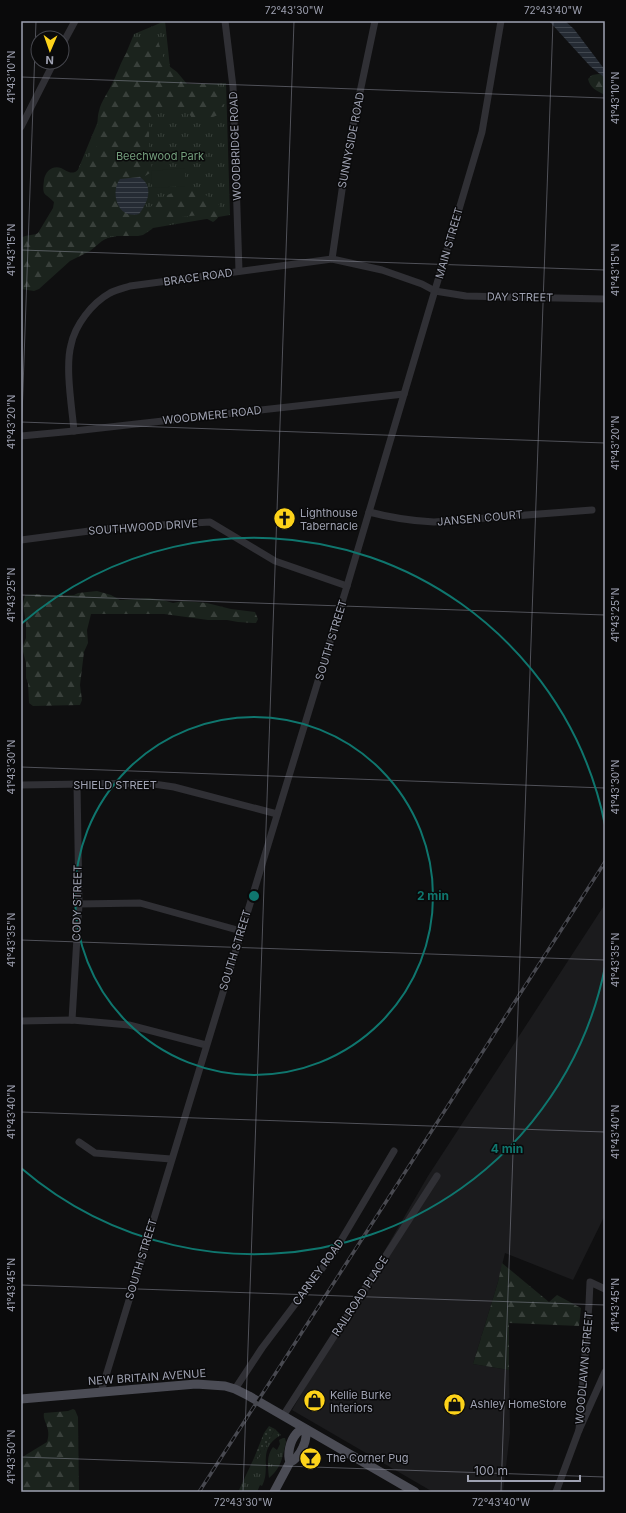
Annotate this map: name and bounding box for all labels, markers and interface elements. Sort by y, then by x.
text: 72°43'30"W [265,4,323,16]
text: 72°43'40"W [524,4,582,16]
north arrow [30,30,70,70]
text: 41°43'10"N [5,51,17,103]
text: N [45,53,54,67]
text: 41°43'10"N [609,72,621,124]
street label: WOODBRIDGE ROAD [226,91,244,201]
street label: SUNNYSIDE ROAD [335,91,367,189]
park label: Beechwood Park [116,149,204,163]
street label: MAIN STREET [432,206,466,280]
text: 41°43'15"N [5,224,17,276]
text: 41°43'15"N [609,244,621,296]
street label: BRACE ROAD [162,265,234,289]
street label: DAY STREET [487,289,553,305]
text: 41°43'20"N [5,395,17,449]
street label: WOODMERE ROAD [162,403,262,427]
text: 41°43'20"N [609,416,621,470]
church icon: Lighthouse Tabernacle [271,506,297,532]
place label: Lighthouse Tabernacle [300,506,358,533]
street label: JANSEN COURT [437,507,523,529]
street label: SOUTHWOOD DRIVE [88,516,198,538]
text: 41°43'25"N [5,568,17,622]
text: 41°43'25"N [609,588,621,642]
street label: SOUTH STREET [312,598,350,682]
text: 41°43'30"N [5,740,17,794]
text: 41°43'30"N [609,760,621,814]
street label: SHIELD STREET [73,778,157,792]
street label: CODY STREET [69,865,85,941]
text: 2 min [417,888,449,903]
centre of rings [247,889,261,903]
street label: SOUTH STREET [216,908,254,992]
text: 41°43'35"N [5,913,17,967]
text: 41°43'35"N [609,933,621,987]
text: 41°43'40"N [5,1085,17,1139]
text: 41°43'40"N [609,1105,621,1159]
text: 4 min [491,1141,523,1156]
street label: SOUTH STREET [122,1217,160,1301]
street label: CARNEY ROAD [289,1236,347,1308]
street label: RAILROAD PLACE [329,1253,391,1339]
text: 41°43'45"N [5,1258,17,1312]
text: 41°43'45"N [609,1278,621,1332]
street label: WOODLAWN STREET [572,1311,596,1425]
street label: NEW BRITAIN AVENUE [88,1366,206,1388]
shop icon: Kellie Burke Interiors [301,1388,327,1414]
place label: Kellie Burke Interiors [330,1388,391,1415]
shop icon: Ashley HomeStore [442,1391,468,1417]
place label: Ashley HomeStore [470,1397,566,1411]
text: 41°43'50"N [5,1430,17,1484]
bar icon: The Corner Pug [297,1445,323,1471]
place label: The Corner Pug [326,1451,408,1465]
scale bar [468,1457,580,1483]
text: 100 m [474,1463,508,1478]
text: 72°43'30"W [214,1496,272,1508]
text: 72°43'40"W [472,1496,530,1508]

